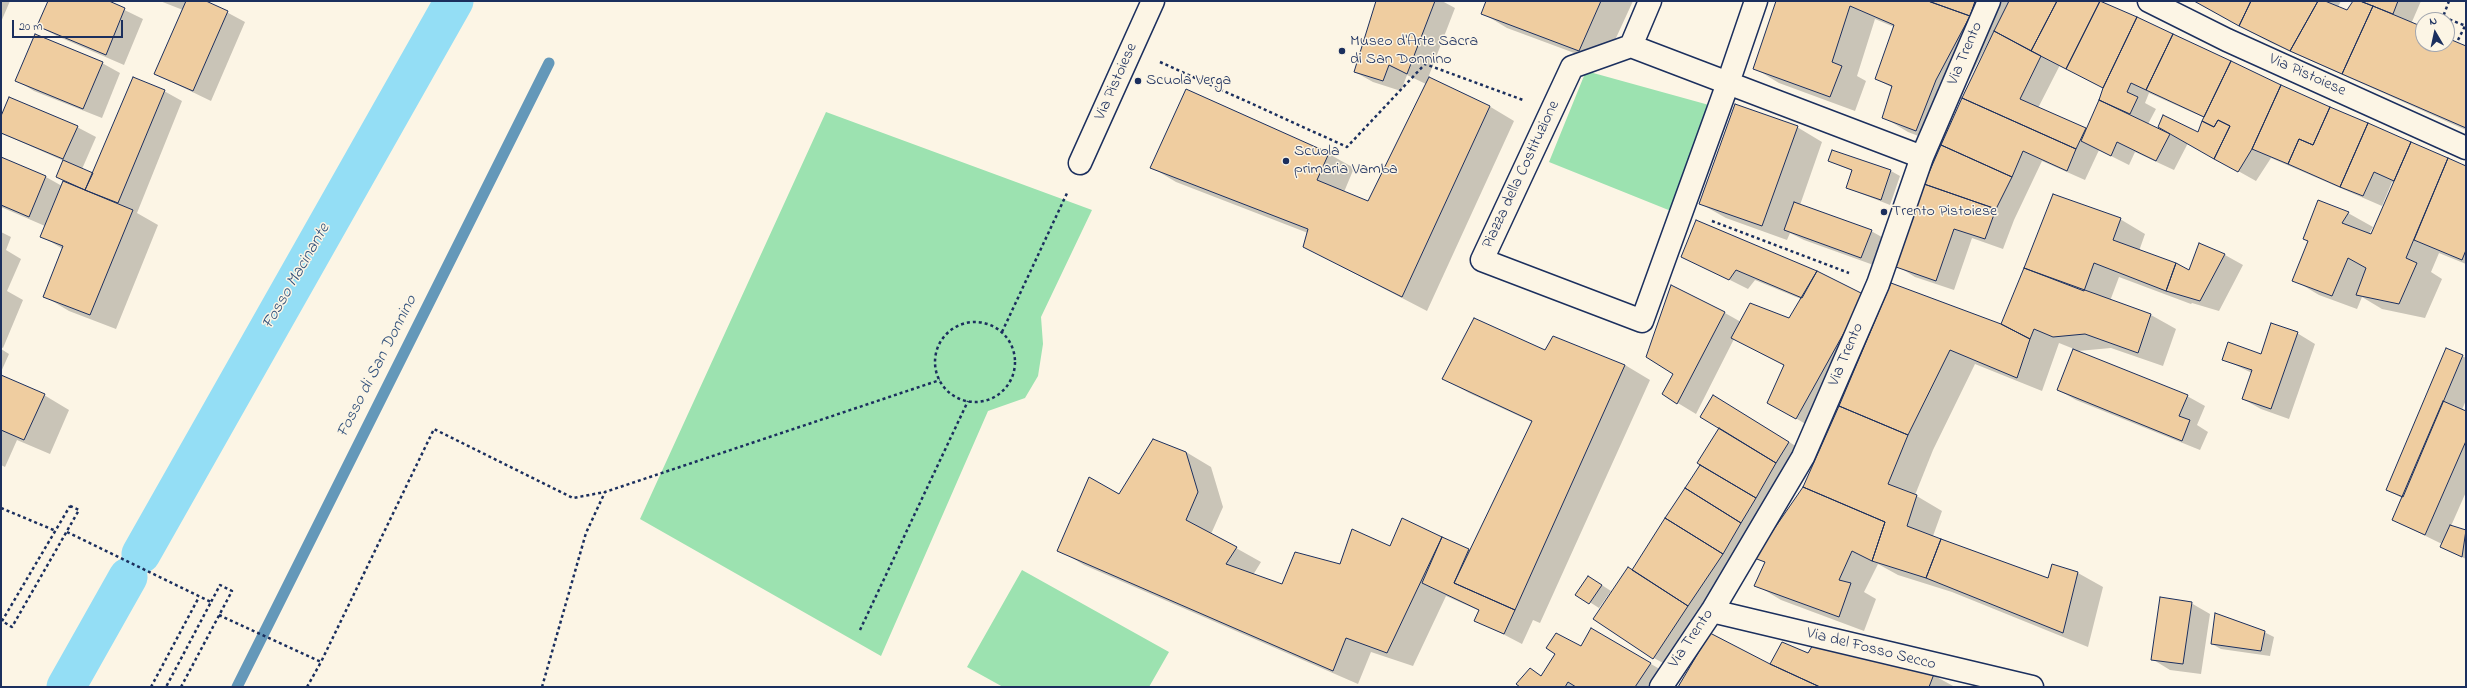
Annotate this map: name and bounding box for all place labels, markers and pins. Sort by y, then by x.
place label: Museo d'Arte Sacra di San Donnino [1350,32,1478,70]
marker: Museo d'Arte Sacra di San Donnino [1337,46,1347,56]
place label: Scuola Verga [1146,71,1231,91]
marker: Scuola Verga [1133,76,1143,86]
place label: Scuola primaria Vamba [1294,142,1398,180]
marker: Scuola primaria Vamba [1281,156,1291,166]
place label: Trento Pistoiese [1892,202,1997,222]
marker: Trento Pistoiese [1879,207,1889,217]

